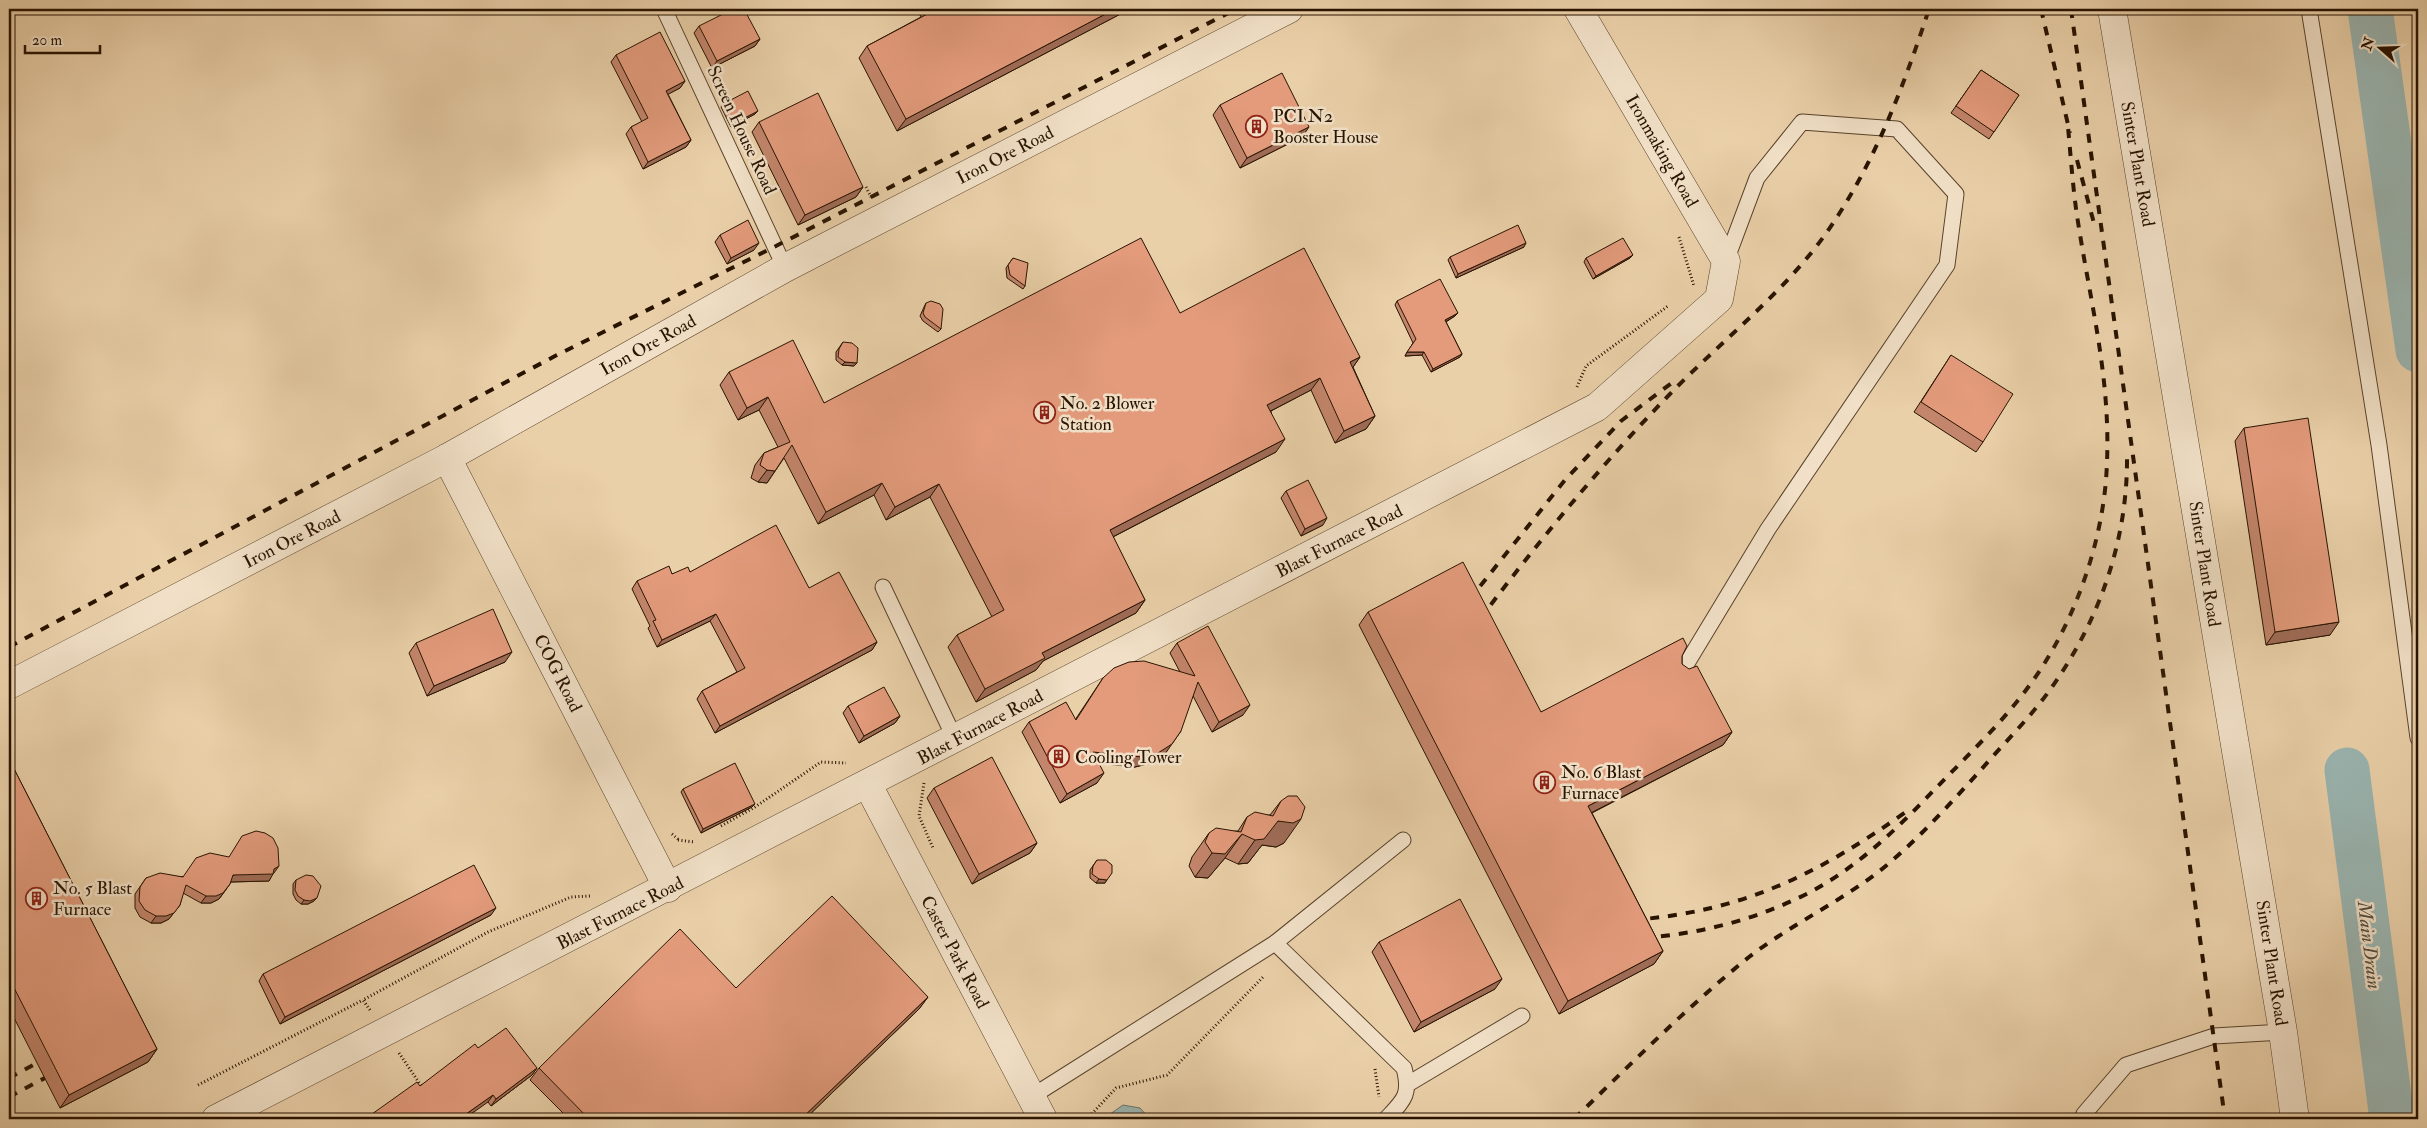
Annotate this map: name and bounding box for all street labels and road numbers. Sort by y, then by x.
street label: Screen House Road [702,62,782,198]
street label: Ironmaking Road [1620,91,1703,212]
street label: Sinter Plant Road [2115,100,2160,229]
street label: Iron Ore Road [953,121,1058,190]
street label: Iron Ore Road [596,310,700,381]
street label: Blast Furnace Road [1272,500,1407,583]
street label: Sinter Plant Road [2183,500,2226,629]
street label: Iron Ore Road [240,505,345,574]
street label: COG Road [528,630,587,716]
street label: Blast Furnace Road [913,685,1047,770]
street label: Blast Furnace Road [553,872,688,955]
street label: Caster Park Road [915,892,994,1013]
street label: Sinter Plant Road [2250,899,2293,1028]

